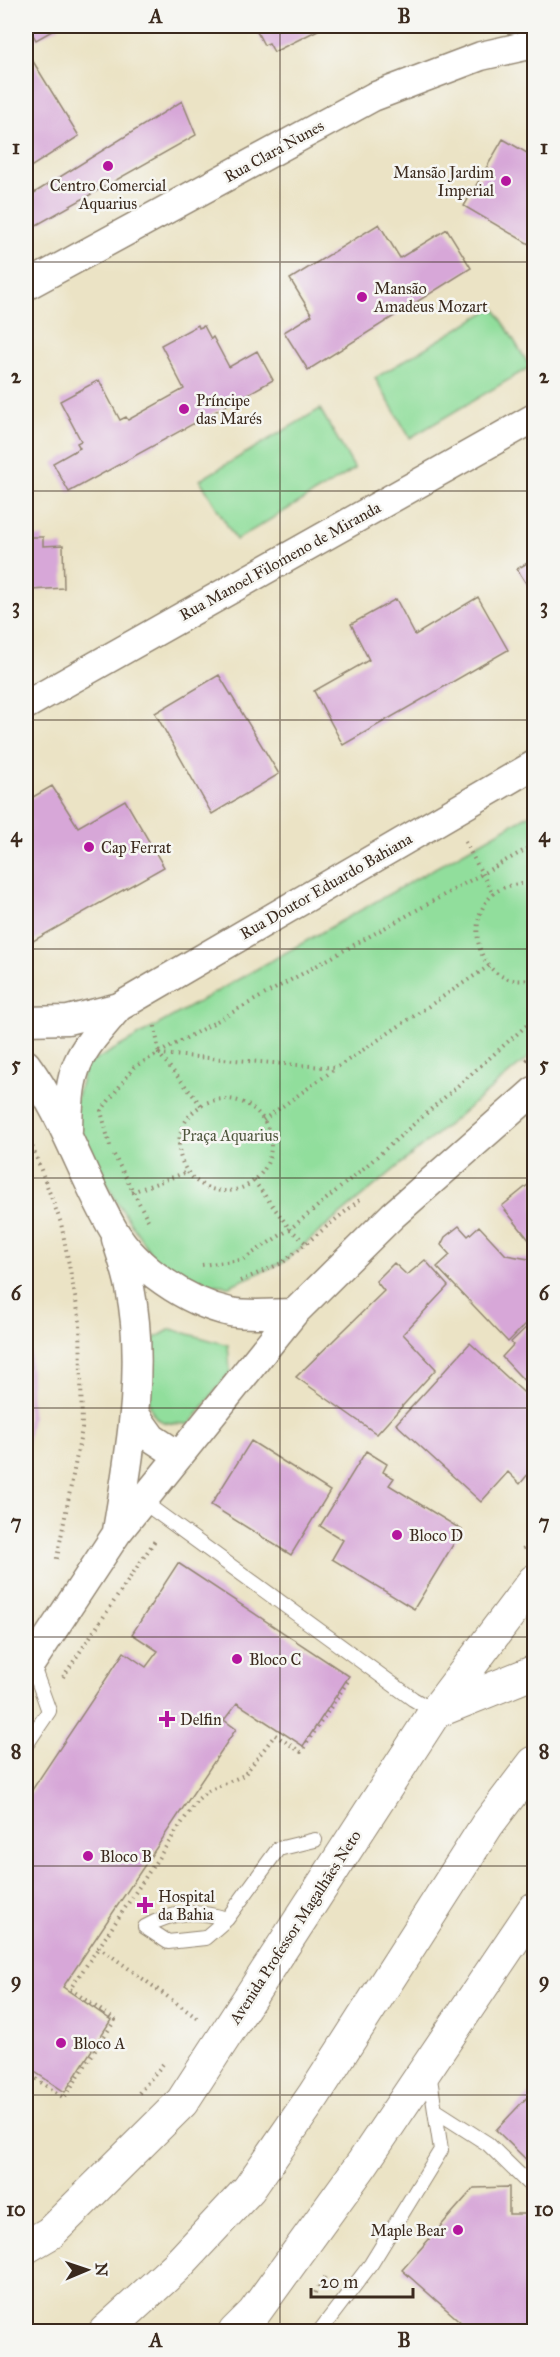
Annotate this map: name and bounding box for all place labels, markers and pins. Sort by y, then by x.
marker: Centro Comercial Aquarius [101,159,115,173]
place label: Mansão Jardim Imperial [393,163,495,200]
marker: Mansão Jardim Imperial [499,174,513,188]
place label: Centro Comercial Aquarius [50,176,167,214]
place label: Mansão Amadeus Mozart [373,279,488,316]
marker: Mansão Amadeus Mozart [355,290,369,304]
place label: Príncipe das Marés [196,391,262,428]
marker: Príncipe das Marés [177,402,191,416]
place label: Cap Ferrat [101,838,172,857]
marker: Cap Ferrat [82,840,96,854]
place label: Bloco D [409,1526,463,1545]
marker: Bloco D [390,1528,404,1542]
place label: Bloco C [249,1650,301,1669]
marker: Bloco C [230,1652,244,1666]
marker: Delfin [158,1710,176,1728]
place label: Delfin [180,1710,222,1729]
place label: Bloco B [100,1847,152,1866]
marker: Bloco B [81,1849,95,1863]
place label: Hospital da Bahia [158,1887,215,1924]
marker: Hospital da Bahia [136,1896,154,1914]
place label: Bloco A [73,2034,125,2053]
marker: Bloco A [54,2036,68,2050]
place label: Maple Bear [370,2221,446,2240]
marker: Maple Bear [451,2223,465,2237]

